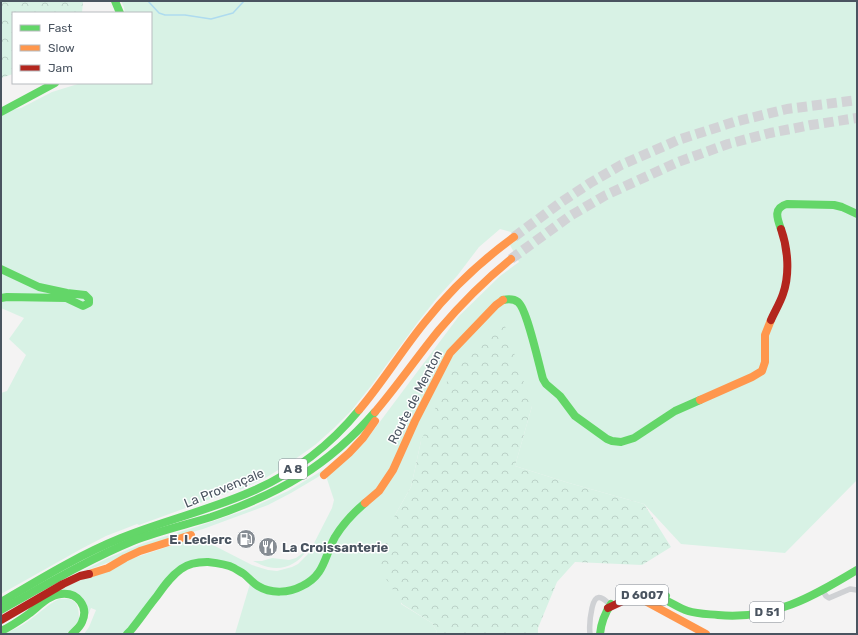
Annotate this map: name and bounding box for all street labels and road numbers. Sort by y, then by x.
street label: Route de Menton [385,348,445,446]
road number: A 8 [279,459,307,479]
street label: La Provençale [182,465,266,511]
road number: D 6007 [616,585,668,605]
road number: D 51 [750,602,784,622]

